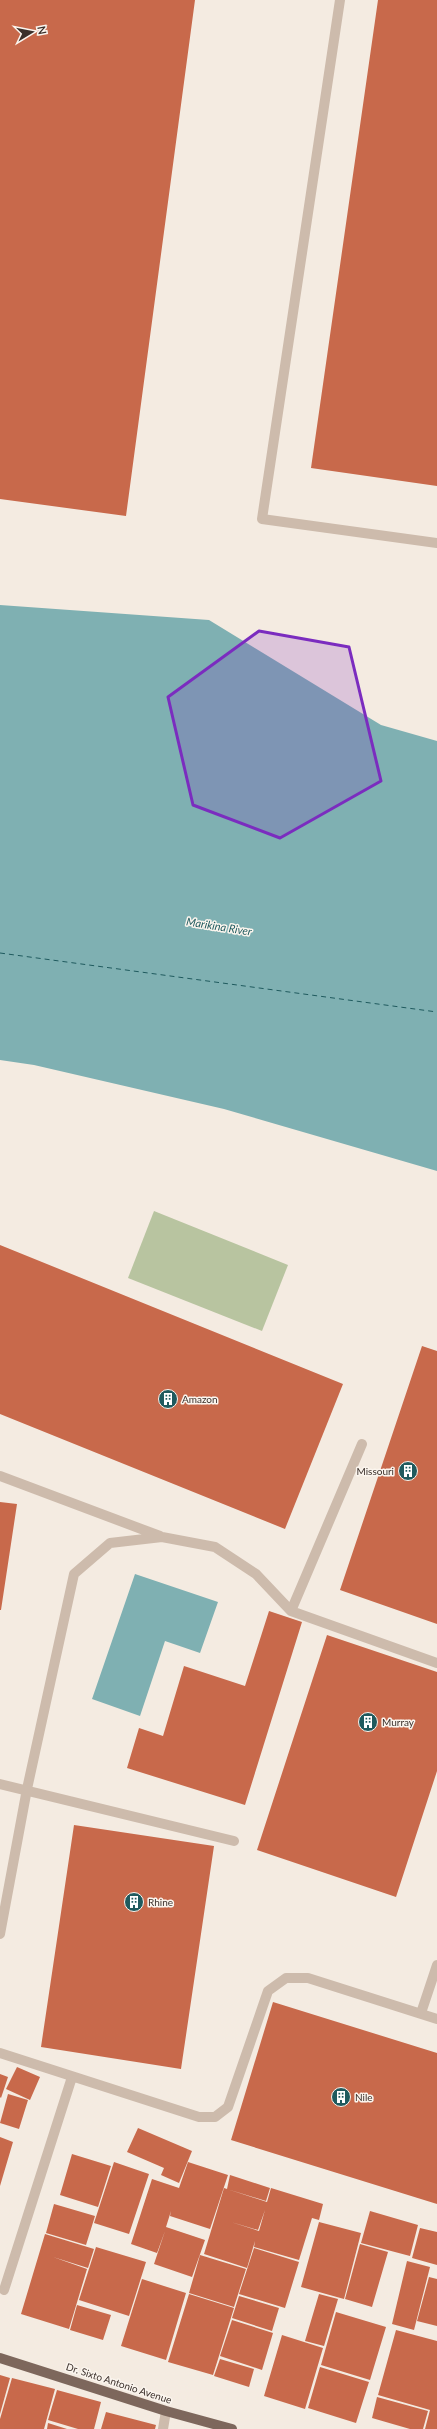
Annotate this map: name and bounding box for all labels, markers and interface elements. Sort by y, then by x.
north arrow [12,12,52,52]
text: N [35,25,49,35]
water label: Marikina River [185,914,253,938]
building icon: Amazon [157,1388,179,1410]
place label: Amazon [182,1393,218,1405]
building icon: Missouri [397,1460,419,1482]
place label: Missouri [356,1465,394,1477]
building icon: Murray [357,1711,379,1733]
place label: Murray [382,1716,415,1728]
building icon: Rhine [123,1891,145,1913]
place label: Rhine [148,1896,173,1908]
building icon: Nile [330,2086,352,2108]
place label: Nile [355,2091,373,2103]
street label: Dr. Sixto Antonio Avenue [65,2360,173,2406]

